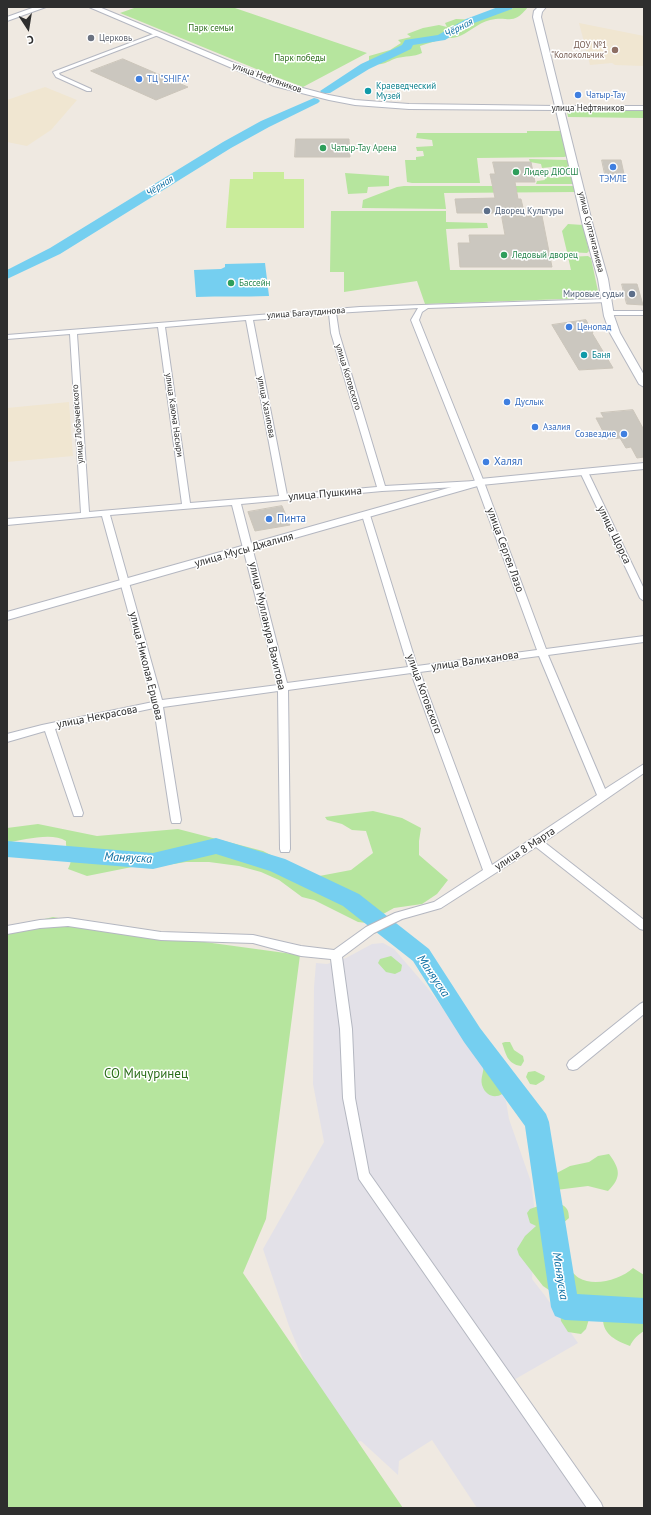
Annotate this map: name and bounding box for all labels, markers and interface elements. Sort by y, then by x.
north arrow [8,8,48,48]
water label: Чёрная [443,16,475,40]
park label: Парк семьи [188,23,234,33]
text: С [26,32,35,47]
marker: Церковь [86,33,96,43]
place label: Церковь [99,33,132,43]
place label: ДОУ №1 "Колокольчик" [551,40,607,61]
marker: ДОУ №1 "Колокольчик" [610,45,620,55]
park label: Парк победы [274,53,326,63]
street label: улица Нефтяников [231,60,303,96]
marker: ТЦ "SHIFA" [134,74,144,84]
place label: ТЦ "SHIFA" [147,74,189,84]
place label: Краеведческий Музей [376,81,436,102]
marker: Краеведческий Музей [363,86,373,96]
marker: Чатыр-Тау [573,90,583,100]
place label: Чатыр-Тау [586,90,625,100]
street label: улица Нефтяников [552,103,624,113]
marker: Чатыр-Тау Арена [318,143,328,153]
place label: Чатыр-Тау Арена [331,143,397,153]
marker: ТЭМЛЕ [608,162,618,172]
marker: Лидер ДЮСШ [511,167,521,177]
place label: Лидер ДЮСШ [524,167,578,177]
water label: Чёрная [144,173,176,199]
place label: ТЭМЛЕ [599,174,627,184]
street label: улица Султангалиева [576,191,606,273]
marker: Дворец Культуры [482,206,492,216]
place label: Дворец Культуры [495,206,564,216]
marker: Ледовый дворец [499,250,509,260]
place label: Ледовый дворец [512,250,578,260]
marker: Бассейн [226,278,236,288]
place label: Бассейн [239,278,270,288]
place label: Мировые судьи [563,289,624,299]
marker: Мировые судьи [627,289,637,299]
street label: улица Багаутдинова [266,305,346,321]
marker: Ценопад [564,322,574,332]
place label: Ценопад [577,322,611,332]
street label: улица Котовского [333,343,363,411]
marker: Баня [579,350,589,360]
place label: Баня [592,350,611,360]
street label: улица Каюма Насыри [163,372,185,458]
street label: улица Хазипова [255,375,277,439]
street label: улица Лобачевского [70,384,86,464]
marker: Дуслык [502,397,512,407]
place label: Дуслык [515,397,544,407]
marker: Азалия [530,422,540,432]
place label: Азалия [543,422,570,432]
place label: Созвездие [575,429,616,439]
marker: Созвездие [619,429,629,439]
place label: Халял [494,455,523,469]
marker: Халял [481,457,491,467]
street label: улица Пушкина [288,484,362,504]
street label: улица Щорса [594,504,634,566]
street label: улица Сергея Лазо [484,506,526,594]
place label: Пинта [277,512,306,526]
marker: Пинта [264,514,274,524]
street label: улица Мусы Джалиля [193,530,295,570]
street label: улица Мулланура Вахитова [246,561,288,691]
street label: улица Николая Ершова [126,610,166,722]
street label: улица Валиханова [430,648,520,674]
street label: улица Котовского [403,652,445,736]
street label: улица Некрасова [55,703,139,731]
street label: улица 8 Марта [492,825,558,873]
water label: Маняуска [104,850,152,866]
water label: Маняуска [414,952,452,1000]
park label: СО Мичуринец [104,1066,188,1082]
water label: Маняуска [549,1251,571,1301]

